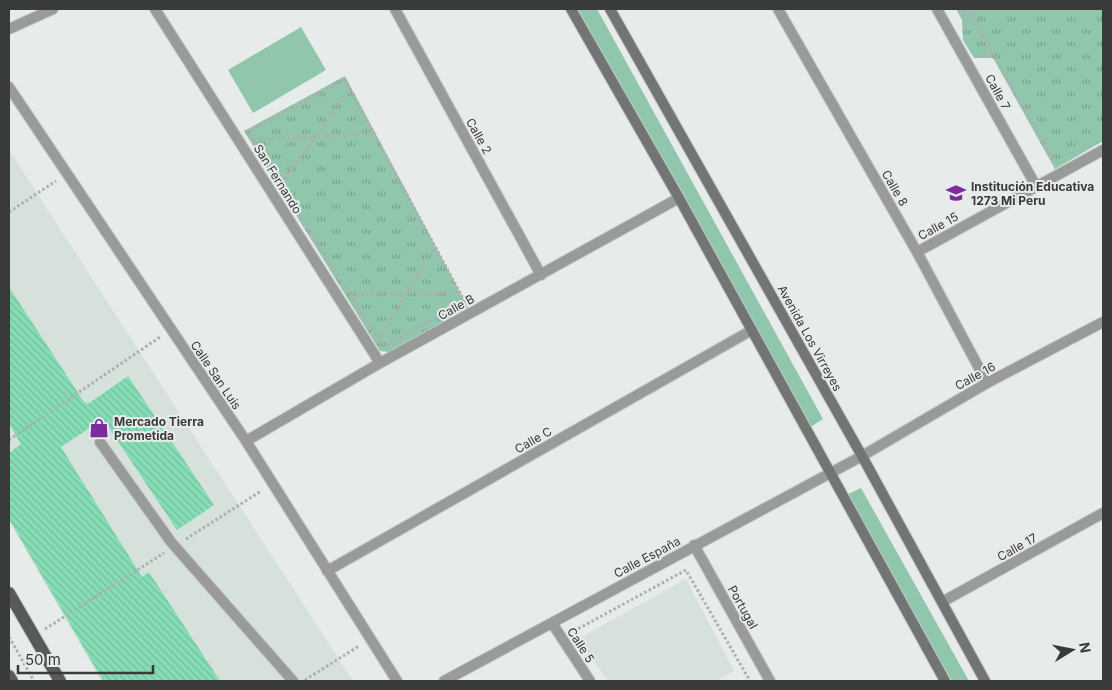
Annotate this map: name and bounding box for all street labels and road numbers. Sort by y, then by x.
street label: Calle 7 [982,72,1014,113]
street label: Calle 2 [463,115,495,157]
street label: San Fernando [251,142,305,216]
street label: Calle 8 [879,167,911,209]
street label: Calle 15 [915,209,961,243]
street label: Avenida Los Virreyes [775,282,845,394]
street label: Calle B [435,291,477,323]
street label: Calle San Luis [187,338,245,412]
street label: Calle 16 [952,359,998,393]
street label: Calle C [512,423,554,457]
street label: Calle 17 [994,530,1040,564]
street label: Calle España [611,533,683,581]
street label: Portugal [725,583,761,631]
street label: Calle 5 [564,625,598,665]

